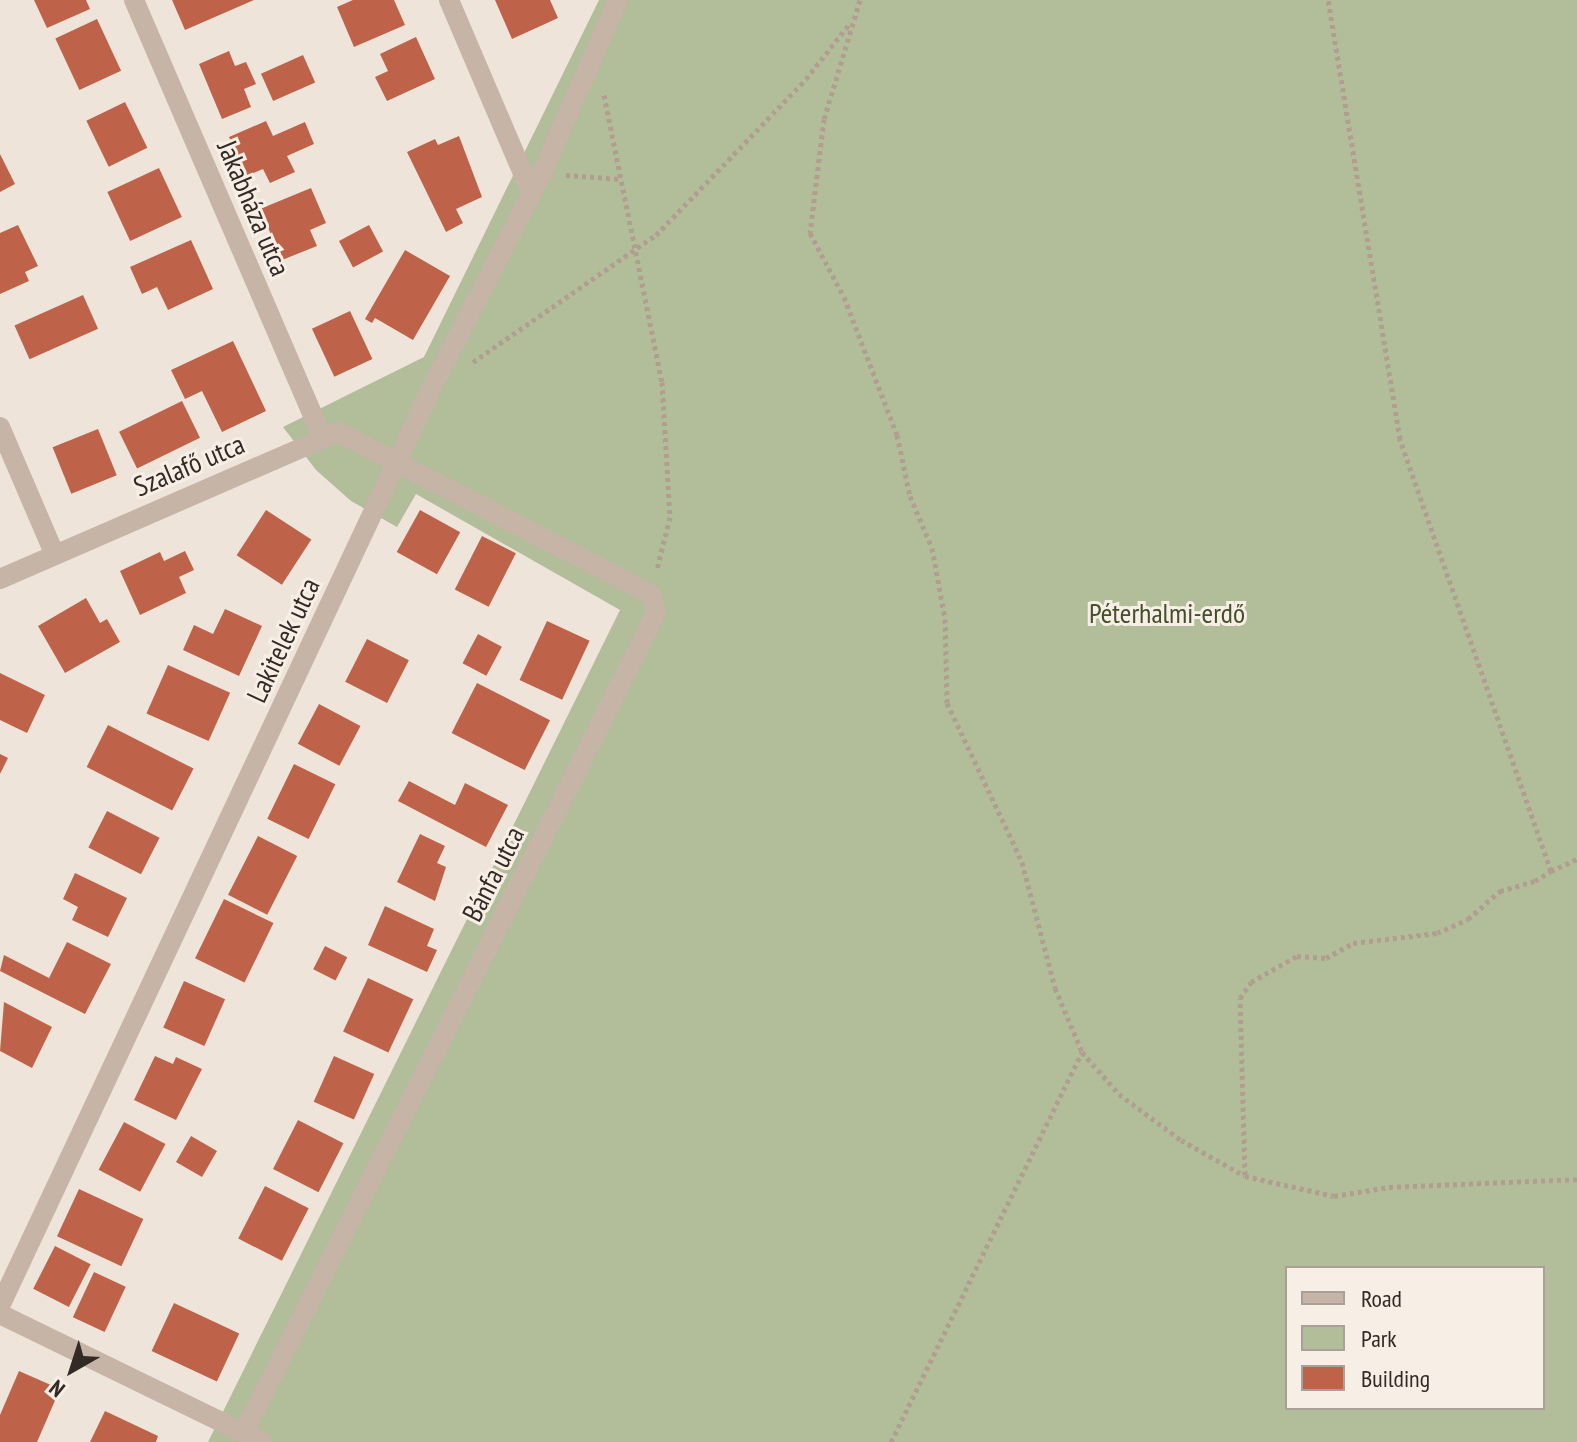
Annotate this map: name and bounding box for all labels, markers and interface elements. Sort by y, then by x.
street label: Jakabháza utca [210,135,298,281]
street label: Szalafő utca [129,427,249,503]
street label: Lakitelek utca [239,572,327,708]
park label: Péterhalmi-erdő [1089,596,1245,630]
street label: Bánfa utca [455,821,531,927]
legend [1285,1266,1545,1410]
text: Road [1361,1283,1402,1314]
text: Park [1361,1323,1397,1354]
north arrow [32,1330,112,1410]
text: Building [1361,1363,1430,1394]
text: N [43,1374,70,1403]

